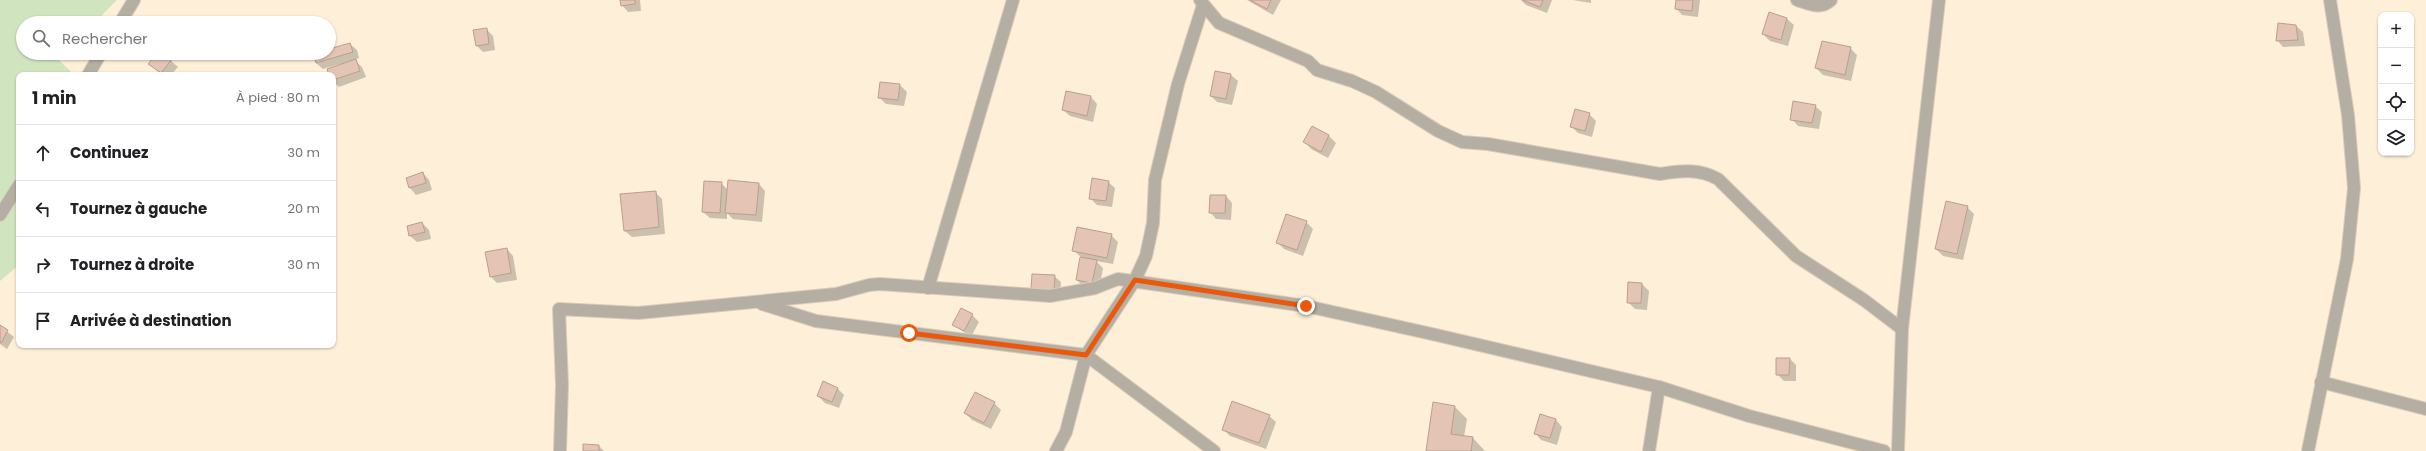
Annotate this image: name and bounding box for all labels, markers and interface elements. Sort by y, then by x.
map controls [2378,12,2414,156]
button: + [2378,12,2414,48]
search box [16,16,336,60]
icon: search [30,27,52,49]
text: Rechercher [62,28,148,49]
button: − [2378,48,2414,84]
button: locate [2378,84,2414,120]
text: 1 min [32,86,76,110]
text: À pied · 80 m [236,88,320,107]
button: layers [2378,120,2414,156]
icon: ahead [32,142,54,164]
text: Continuez [70,142,149,163]
text: 30 m [287,143,320,162]
icon: left [32,198,54,220]
text: Tournez à gauche [70,198,207,219]
text: 20 m [287,199,320,218]
icon: right [32,254,54,276]
text: Tournez à droite [70,254,194,275]
text: 30 m [287,255,320,274]
route end [1297,297,1315,315]
icon: arrive [32,310,54,332]
text: Arrivée à destination [70,310,232,331]
route start [900,324,918,342]

